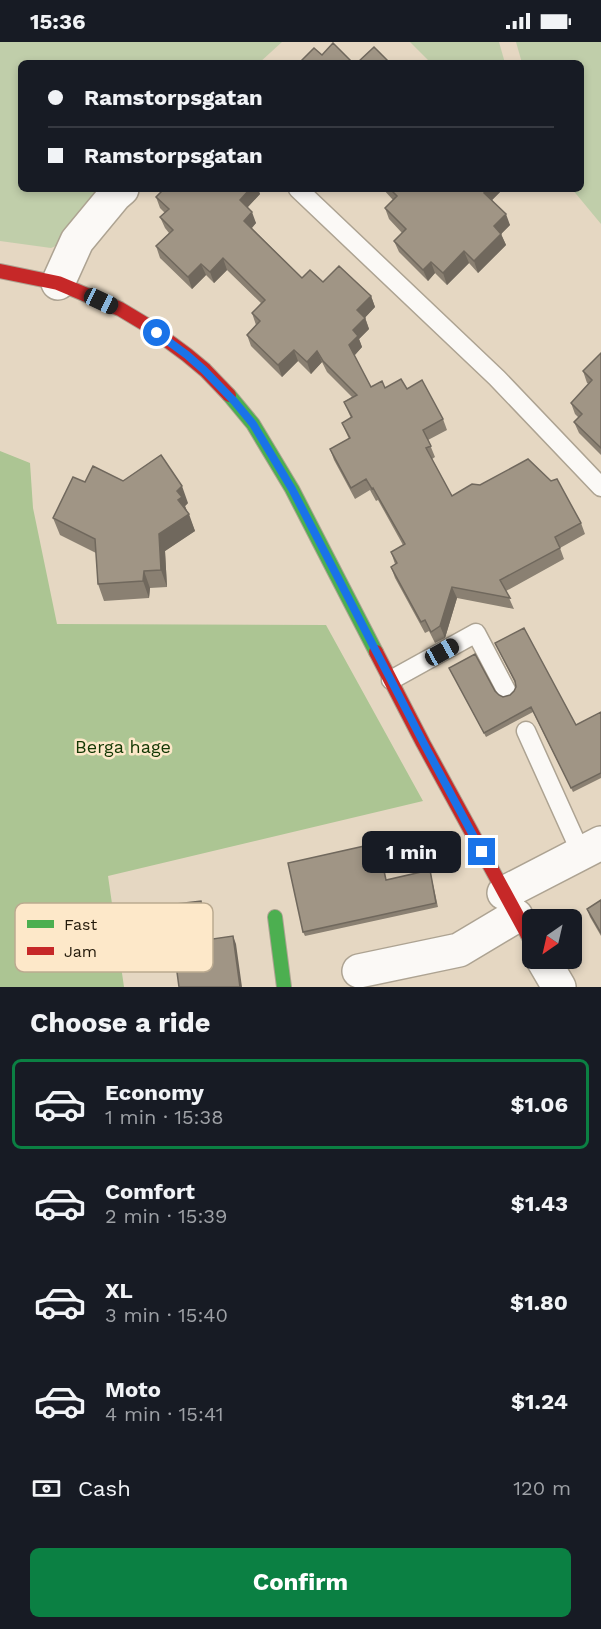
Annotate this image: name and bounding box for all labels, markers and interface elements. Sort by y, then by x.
text: 15:36 [30,9,86,34]
text: Ramstorpsgatan [84,85,263,110]
text: Ramstorpsgatan [84,143,263,168]
car [81,285,121,317]
route start [143,319,170,346]
car [422,635,462,669]
park label: Berga hage [75,736,171,757]
callout: 1 min [362,831,461,873]
route end [468,838,495,865]
text: 1 min [386,840,437,864]
legend [15,903,213,972]
north arrow [522,909,582,969]
map controls [522,909,582,969]
text: Fast [64,915,97,934]
text: Jam [64,942,97,961]
text: Choose a ride [30,1007,210,1039]
icon: car [33,1077,87,1131]
text: Economy [105,1080,204,1105]
text: $1.06 [511,1092,568,1117]
text: 1 min · 15:38 [105,1105,223,1129]
icon: car [33,1176,87,1230]
text: Comfort [105,1179,195,1204]
text: $1.43 [511,1191,568,1216]
text: 2 min · 15:39 [105,1204,227,1228]
icon: car [33,1275,87,1329]
text: XL [105,1278,133,1303]
text: $1.80 [510,1290,568,1315]
text: 3 min · 15:40 [105,1303,228,1327]
icon: car [33,1374,87,1428]
text: Moto [105,1377,161,1402]
text: $1.24 [511,1389,568,1414]
text: 4 min · 15:41 [105,1402,224,1426]
icon: cash [30,1472,63,1505]
text: Cash [78,1476,131,1501]
text: 120 m [513,1476,571,1500]
button: Confirm [30,1548,571,1617]

